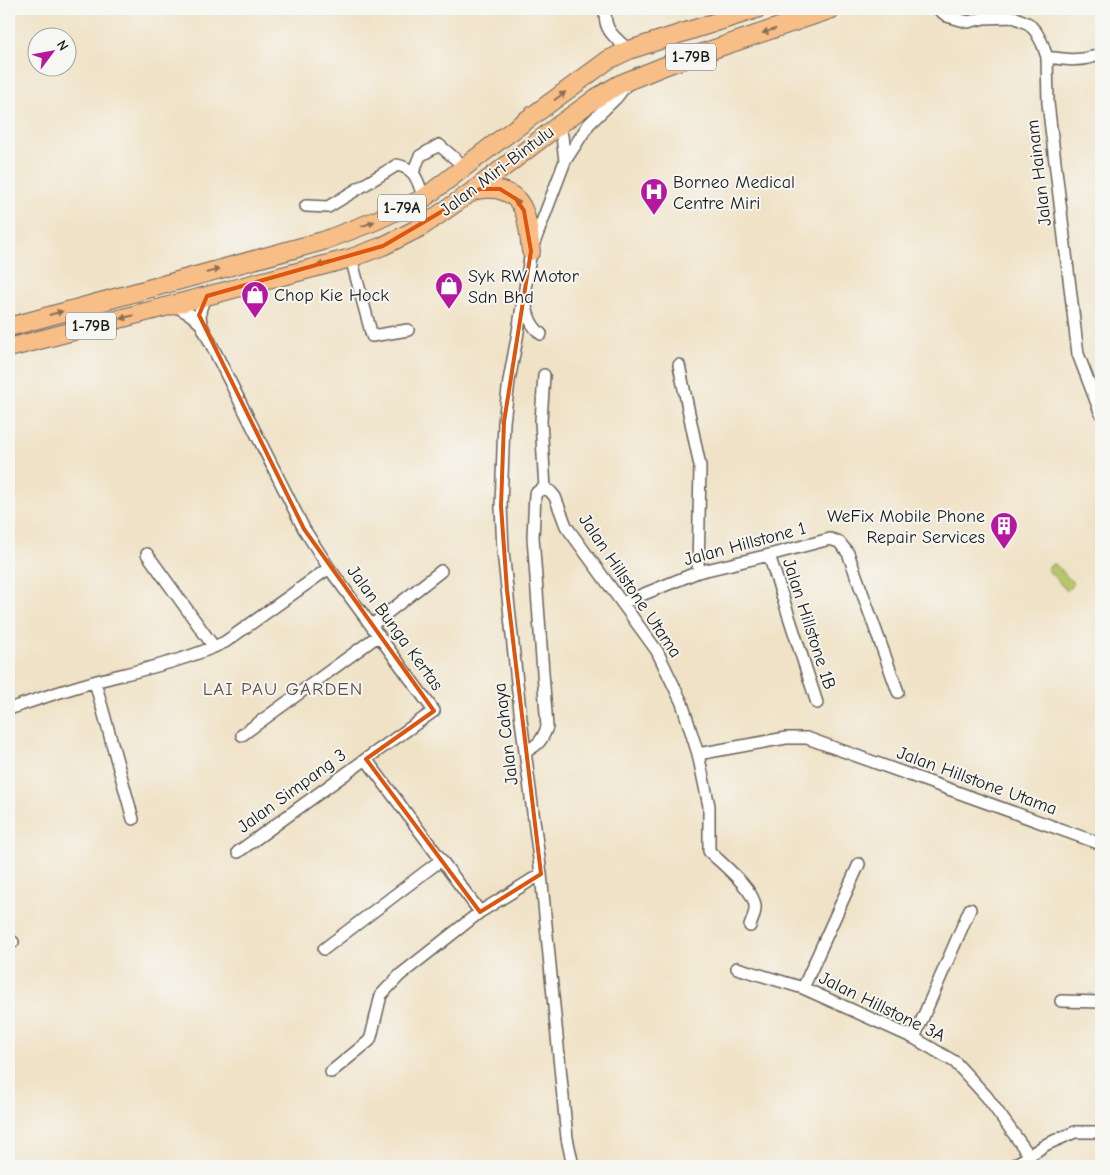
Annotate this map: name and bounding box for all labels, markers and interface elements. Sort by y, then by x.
one-way arrow [762,27,777,35]
north arrow [28,28,78,78]
text: N [53,37,72,54]
road number: 1-79B [666,44,716,70]
one-way arrow [553,90,566,101]
street label: Jalan Hainam [1022,119,1056,227]
street label: Jalan Miri-Bintulu [436,121,558,221]
place label: Borneo Medical Centre Miri [673,172,795,214]
hospital icon: Borneo Medical Centre Miri [639,177,669,216]
road number: 1-79A [378,194,426,222]
one-way arrow [514,198,524,212]
one-way arrow [361,220,376,228]
one-way arrow [316,261,331,269]
place label: Syk RW Motor Sdn Bhd [468,266,580,308]
one-way arrow [205,267,220,275]
shop icon: Syk RW Motor Sdn Bhd [434,271,464,310]
shop icon: Chop Kie Hock [240,280,270,319]
place label: Chop Kie Hock [274,285,389,306]
one-way arrow [48,309,63,317]
road number: 1-79B [66,312,116,340]
one-way arrow [119,313,134,321]
place label: WeFix Mobile Phone Repair Services [827,506,985,548]
street label: Jalan Hillstone Utama [574,510,686,662]
building icon: WeFix Mobile Phone Repair Services [989,511,1019,550]
street label: Jalan Hillstone 1 [682,518,808,570]
street label: Jalan Hillstone 1B [778,556,840,692]
street label: Jalan Bunga Kertas [343,561,447,695]
district label: LAI PAU GARDEN [203,678,363,700]
street label: Jalan Cahaya [489,682,523,786]
street label: Jalan Hillstone Utama [894,742,1060,820]
street label: Jalan Simpang 3 [234,745,350,837]
street label: Jalan Hillstone 3A [815,967,949,1047]

